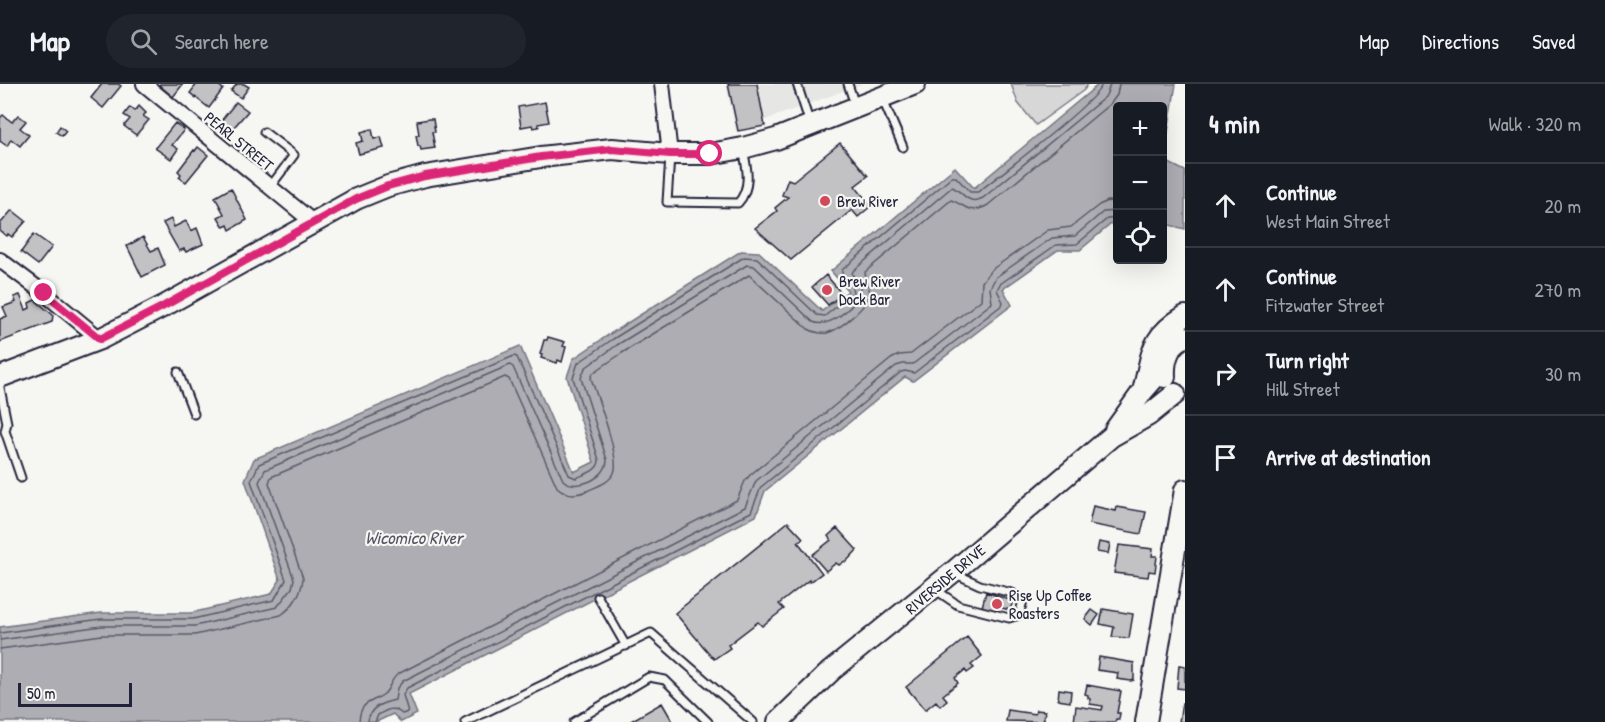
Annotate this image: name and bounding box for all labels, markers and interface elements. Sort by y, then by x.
search box [106,14,526,68]
text: Map [30,22,70,60]
icon: search [127,25,160,58]
text: Search here [175,26,269,56]
text: Map [1359,27,1389,56]
text: Directions [1422,27,1499,56]
text: Saved [1532,27,1575,56]
map controls [1113,102,1167,264]
button: + [1113,102,1167,156]
street label: PEARL STREET [200,106,279,176]
text: 4 min [1209,106,1260,141]
text: Walk · 320 m [1489,110,1581,137]
route start [696,140,722,166]
button: − [1113,156,1167,210]
text: Continue [1266,177,1337,207]
icon: ahead [1209,189,1242,222]
place label: Brew River [837,190,899,212]
text: 20 m [1544,192,1581,219]
marker: Brew River [818,194,832,208]
text: West Main Street [1266,207,1390,234]
button: locate [1113,210,1167,264]
text: Continue [1266,261,1337,291]
place label: Brew River Dock Bar [839,270,901,310]
icon: ahead [1209,273,1242,306]
text: 270 m [1535,276,1581,303]
route end [30,279,56,305]
marker: Brew River Dock Bar [820,283,834,297]
text: Fitzwater Street [1266,291,1384,318]
text: Turn right [1266,345,1349,375]
icon: right [1209,357,1242,390]
text: 30 m [1545,360,1581,387]
text: Hill Street [1266,375,1340,402]
icon: arrive [1209,441,1242,474]
text: Arrive at destination [1266,442,1431,472]
water label: Wicomico River [365,525,465,550]
street label: RIVERSIDE DRIVE [900,539,990,619]
place label: Rise Up Coffee Roasters [1009,584,1092,624]
marker: Rise Up Coffee Roasters [990,597,1004,611]
scale bar [18,680,132,708]
text: 50 m [27,682,56,704]

